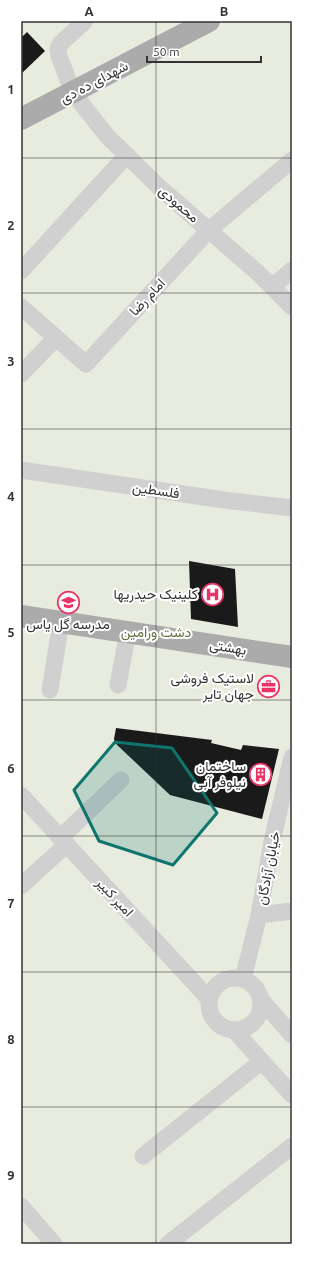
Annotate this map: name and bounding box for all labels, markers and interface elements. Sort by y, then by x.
text: A [84,4,94,18]
text: B [220,4,229,18]
scale bar [147,38,261,64]
text: 50 m [153,45,180,58]
street label: شهدای ده دی [57,57,131,108]
text: 1 [7,82,15,96]
street label: محمودی [155,182,202,226]
text: 2 [7,218,15,232]
street label: امام رضا [126,275,169,320]
text: 3 [7,354,15,368]
street label: فلسطین [131,479,181,502]
text: 4 [7,489,15,503]
hospital icon: کلینیک حیدریها [200,581,226,607]
place label: کلینیک حیدریها [114,586,198,603]
school or university icon: مدرسه گل یاس [55,589,81,615]
place label: مدرسه گل یاس [26,616,110,633]
park label: دشت ورامین [121,624,191,641]
text: 5 [7,625,15,639]
street label: بهشتی [208,636,248,659]
place label: لاستیک فروشی جهان تایر [171,670,254,703]
office icon: لاستیک فروشی جهان تایر [256,673,282,699]
place label: ساختمان نیلوفر آبی [193,758,246,791]
text: 6 [7,761,15,775]
building icon: ساختمان نیلوفر آبی [248,761,274,787]
street label: خیابان آزادگان [253,830,284,906]
street label: امیر کبیر [92,874,137,920]
text: 7 [7,896,15,910]
text: 8 [7,1032,15,1046]
text: 9 [7,1168,15,1182]

